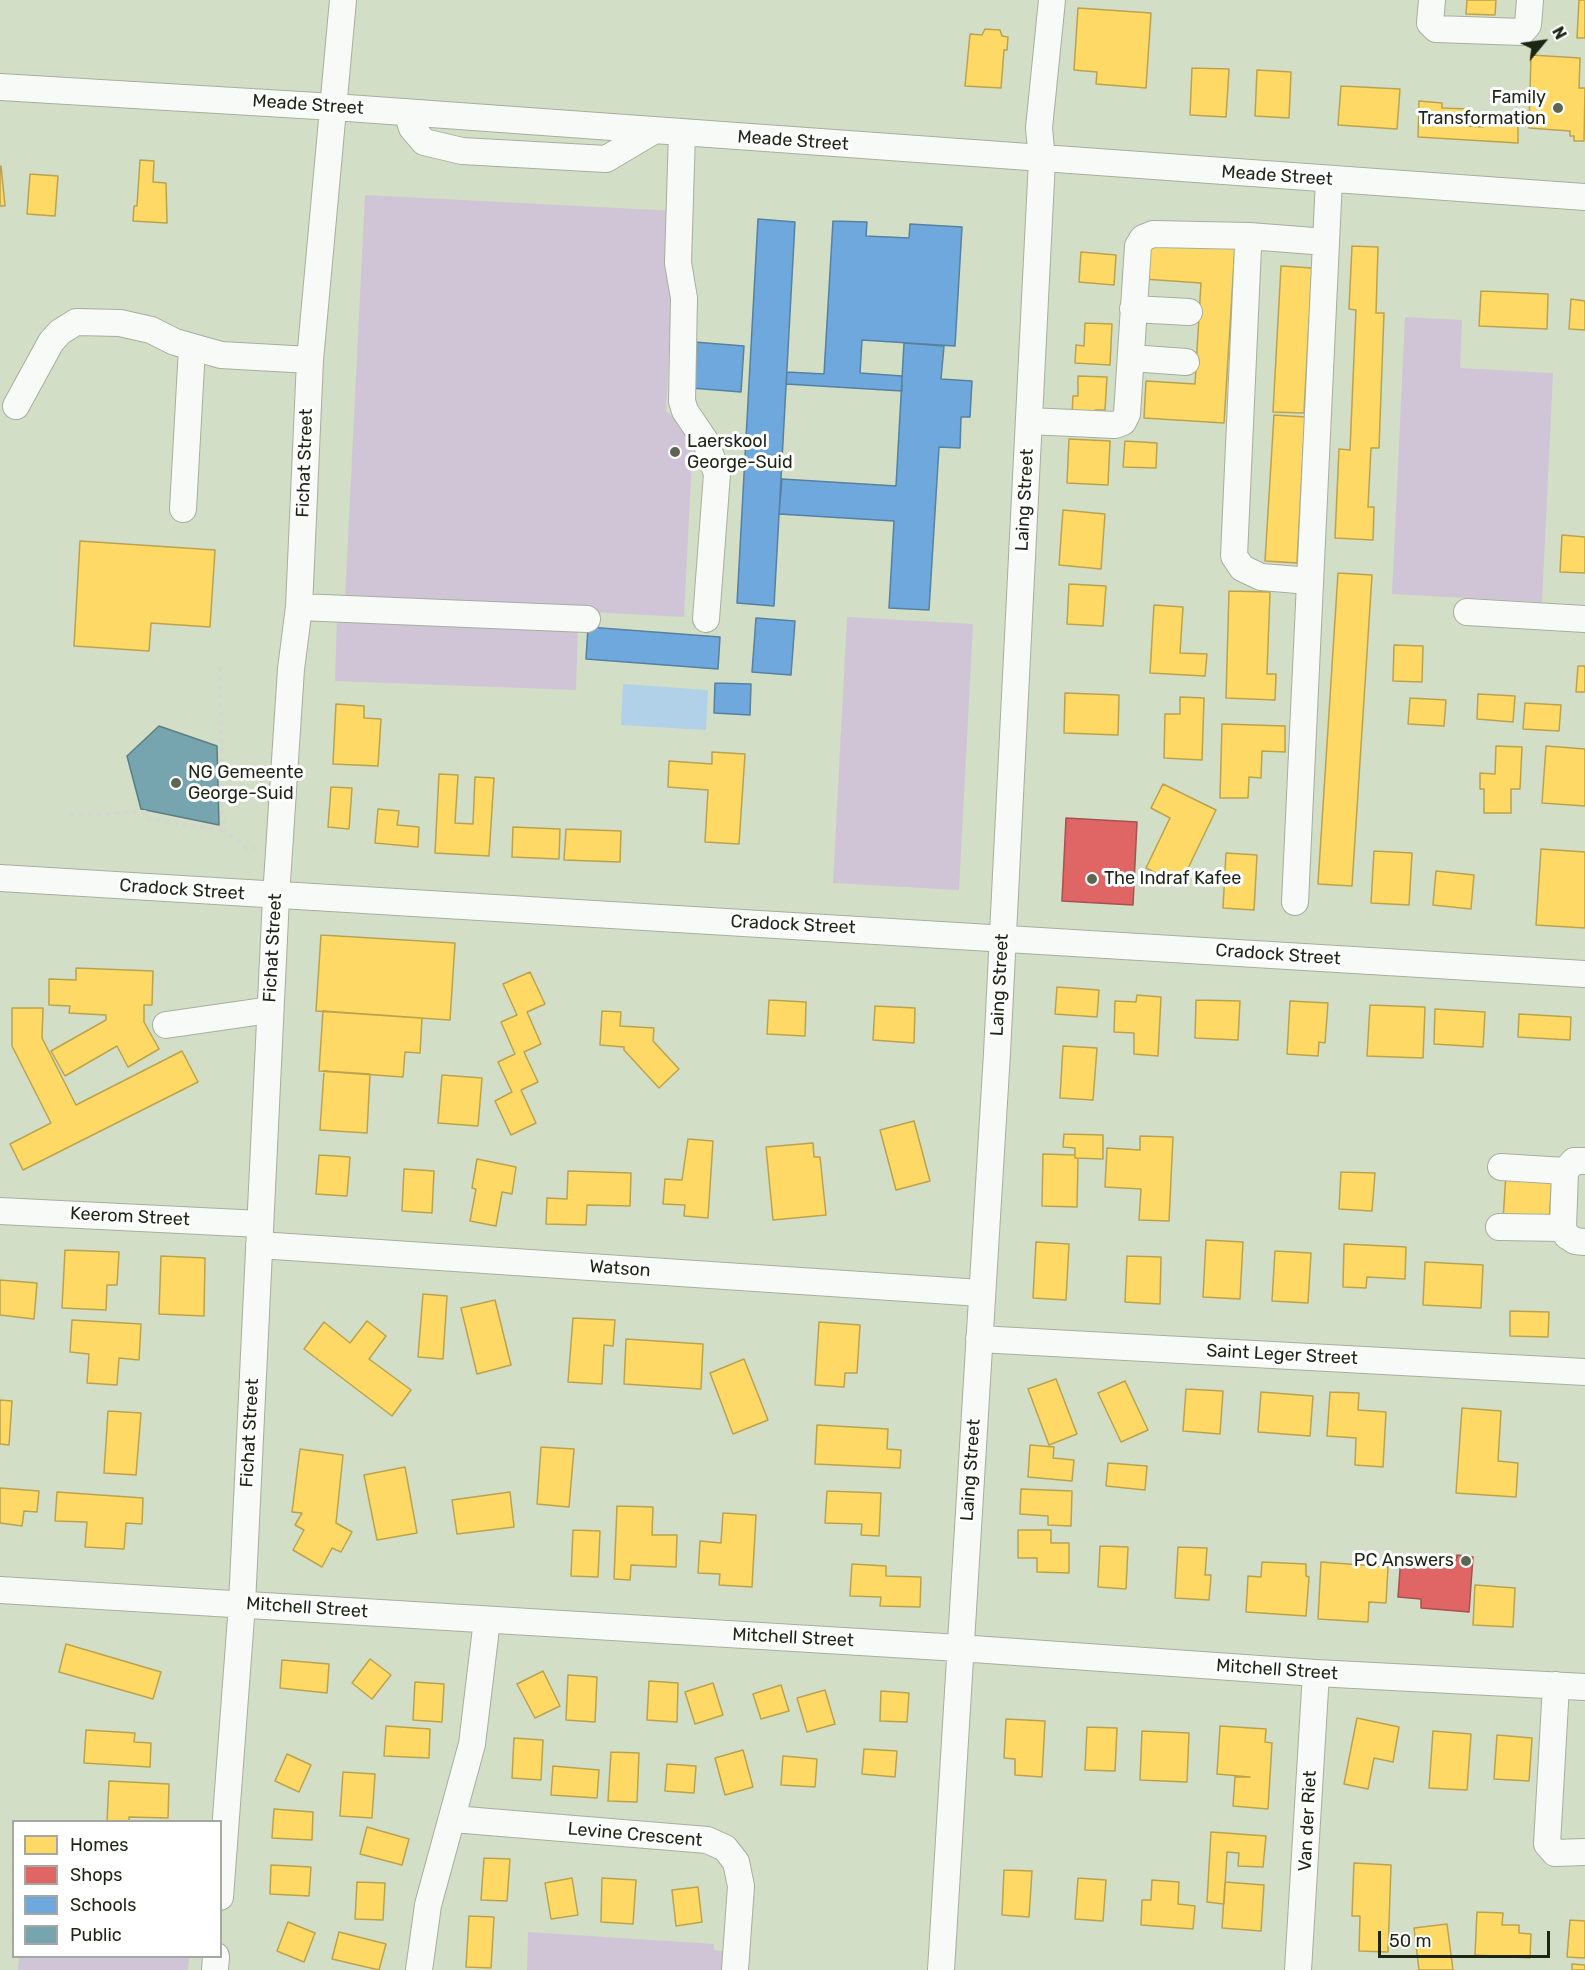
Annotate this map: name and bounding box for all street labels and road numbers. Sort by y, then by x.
street label: Meade Street [252,90,364,120]
street label: Meade Street [737,126,849,156]
street label: Meade Street [1221,161,1333,191]
street label: Fichat Street [292,408,318,518]
street label: Laing Street [1012,448,1038,552]
street label: Cradock Street [119,875,245,905]
street label: Fichat Street [259,893,287,1003]
street label: Cradock Street [730,911,856,939]
street label: Laing Street [987,933,1013,1037]
street label: Cradock Street [1215,940,1341,970]
street label: Keerom Street [70,1203,190,1231]
street label: Watson [589,1256,651,1282]
street label: Saint Leger Street [1206,1340,1358,1370]
street label: Fichat Street [236,1378,264,1488]
street label: Laing Street [957,1418,985,1522]
street label: Mitchell Street [245,1593,369,1623]
street label: Mitchell Street [732,1624,854,1652]
street label: Mitchell Street [1215,1655,1339,1685]
street label: Van der Riet [1295,1770,1321,1872]
street label: Levine Crescent [567,1818,703,1852]

